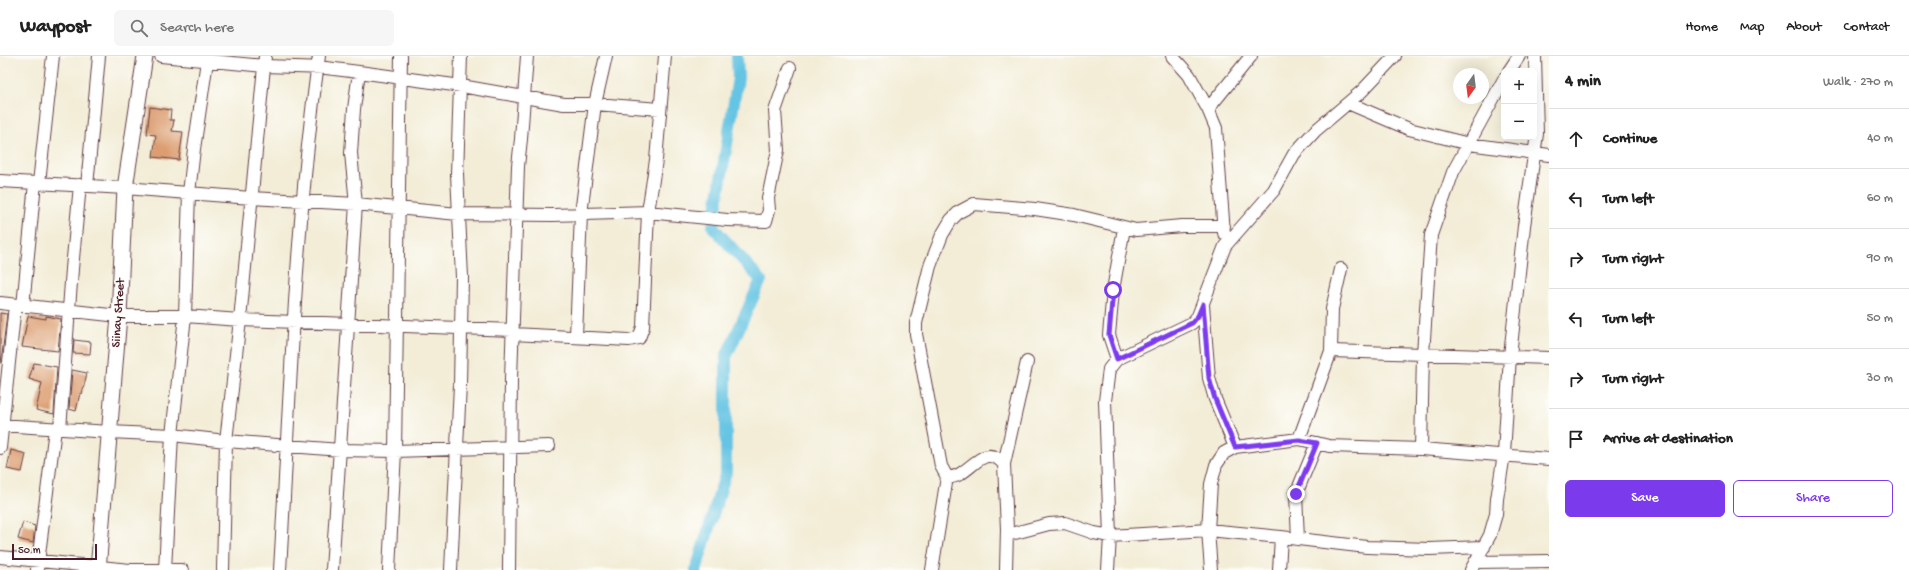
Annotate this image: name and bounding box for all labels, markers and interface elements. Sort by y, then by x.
search box [114,10,394,46]
text: Waypost [20,16,90,39]
icon: search [128,17,150,39]
text: Search here [160,19,234,37]
text: Home [1686,19,1718,36]
text: Map [1740,19,1764,36]
text: About [1786,19,1822,36]
text: Contact [1844,19,1889,36]
north arrow [1453,68,1489,104]
map controls [1501,68,1537,140]
button: + [1501,68,1537,104]
text: 4 min [1565,72,1601,92]
text: Walk · 270 m [1823,75,1893,90]
button: − [1501,104,1537,140]
icon: ahead [1565,128,1587,150]
text: Continue [1603,130,1657,148]
text: 40 m [1867,131,1893,146]
icon: left [1565,188,1587,210]
text: Turn left [1603,190,1654,208]
text: 60 m [1867,191,1893,206]
icon: right [1565,248,1587,270]
text: Turn right [1603,250,1663,268]
text: 90 m [1867,251,1893,266]
street label: Siinay Street [109,276,129,348]
route start [1104,281,1122,299]
icon: left [1565,308,1587,330]
text: Turn left [1603,310,1654,328]
text: 50 m [1866,311,1893,326]
icon: right [1565,368,1587,390]
text: Turn right [1603,370,1663,388]
text: 30 m [1867,371,1893,386]
icon: arrive [1565,428,1587,450]
text: Arrive at destination [1603,430,1733,448]
button: Save [1565,480,1725,517]
button: Share [1733,480,1893,517]
route end [1287,485,1305,503]
scale bar [12,542,97,561]
text: 50 m [18,545,40,557]

